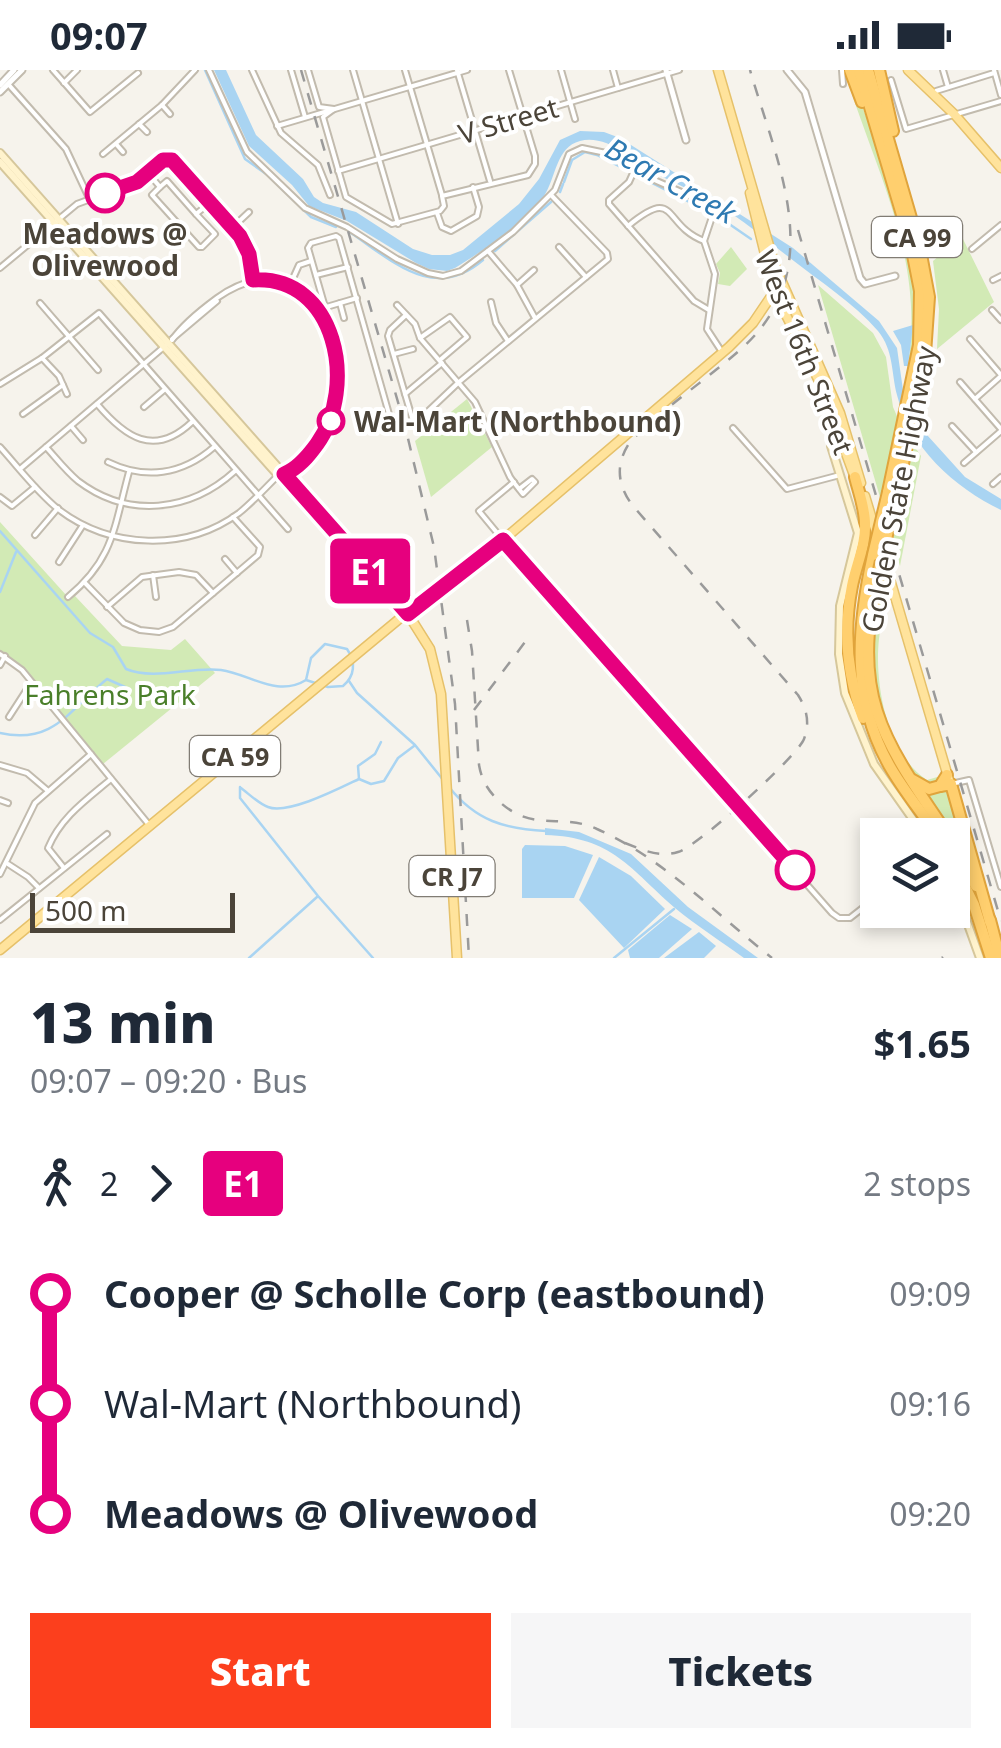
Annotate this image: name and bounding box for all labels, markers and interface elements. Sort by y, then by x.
text: 09:07 [50,9,148,61]
street label: V Street [454,88,562,152]
water label: Bear Creek [598,127,745,233]
marker: Meadows @ Olivewood [86,174,124,212]
place label: Meadows @ Olivewood [23,214,187,284]
road number: CA 99 [872,217,962,257]
street label: West 16th Street [747,244,863,460]
street label: Golden State Highway [852,342,945,635]
place label: Wal-Mart (Northbound) [354,402,681,440]
marker: Wal-Mart (Northbound) [318,408,344,434]
line badge: E1 [325,538,415,604]
text: E1 [350,548,390,595]
park label: Fahrens Park [24,675,196,713]
road number: CA 59 [190,736,280,776]
map controls [860,818,970,928]
button: layers [860,818,970,928]
unlabelled marker [776,851,814,889]
road number: CR J7 [410,856,494,896]
scale bar [30,888,235,933]
text: 500 m [45,891,127,929]
text: 13 min [30,984,215,1059]
text: $1.65 [873,1017,971,1069]
text: 09:07 – 09:20 · Bus [30,1059,307,1102]
icon: walk [30,1156,85,1211]
icon: forward [133,1156,188,1211]
text: E1 [223,1160,263,1207]
text: 2 [100,1162,118,1205]
text: 2 stops [863,1162,971,1205]
text: Cooper @ Scholle Corp (eastbound) [104,1267,765,1319]
text: 09:09 [889,1272,971,1315]
text: Wal-Mart (Northbound) [104,1377,521,1429]
text: 09:16 [889,1382,971,1425]
text: Meadows @ Olivewood [104,1487,538,1539]
text: 09:20 [889,1492,971,1535]
button: Start [30,1613,491,1728]
button: Tickets [511,1613,971,1728]

